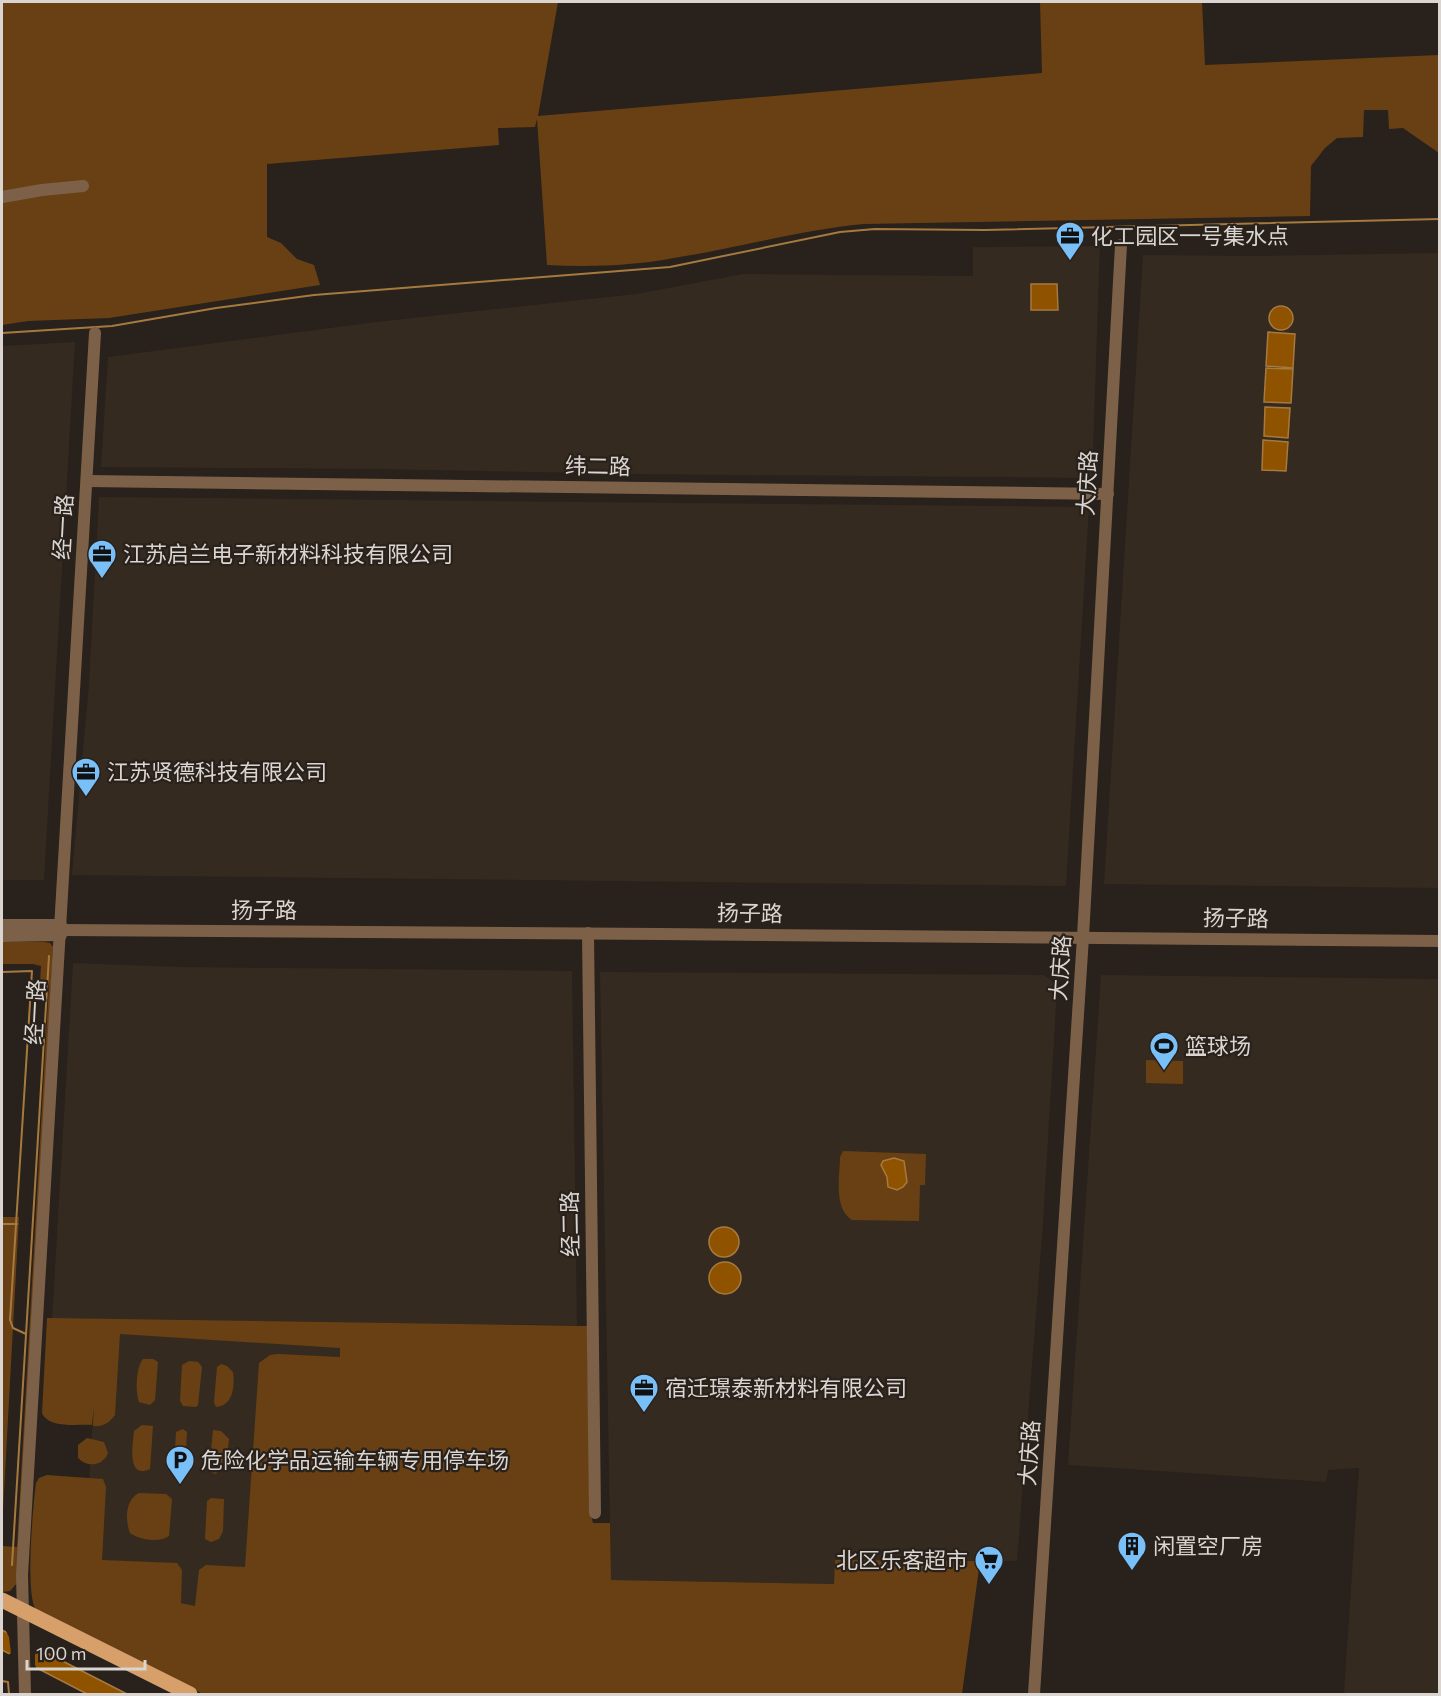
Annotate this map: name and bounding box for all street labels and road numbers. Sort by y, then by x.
street label: 大庆路 [1071,449,1102,517]
street label: 纬二路 [565,451,631,480]
street label: 经一路 [47,493,78,561]
street label: 扬子路 [231,896,297,923]
street label: 扬子路 [717,898,783,927]
street label: 扬子路 [1203,903,1269,932]
street label: 大庆路 [1044,934,1075,1002]
street label: 经一路 [19,978,50,1046]
street label: 经二路 [555,1191,584,1257]
street label: 大庆路 [1013,1419,1044,1487]

